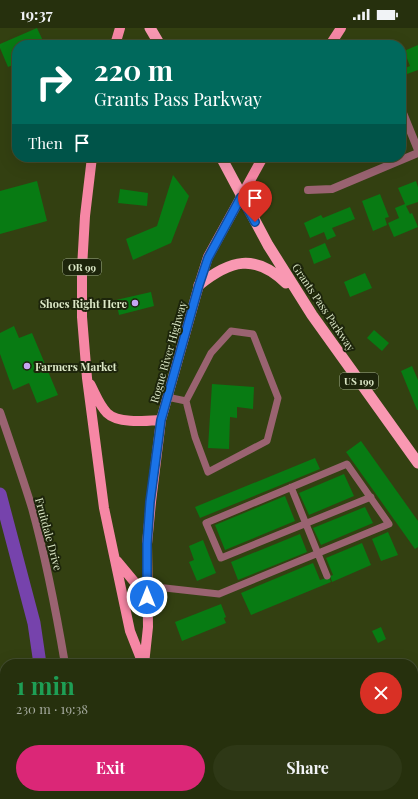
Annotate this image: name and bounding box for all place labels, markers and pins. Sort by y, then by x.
pin [238,181,272,222]
place label: Shoes Right Here [40,296,127,311]
marker: Shoes Right Here [130,298,140,308]
place label: Farmers Market [35,359,117,374]
marker: Farmers Market [22,361,32,371]

